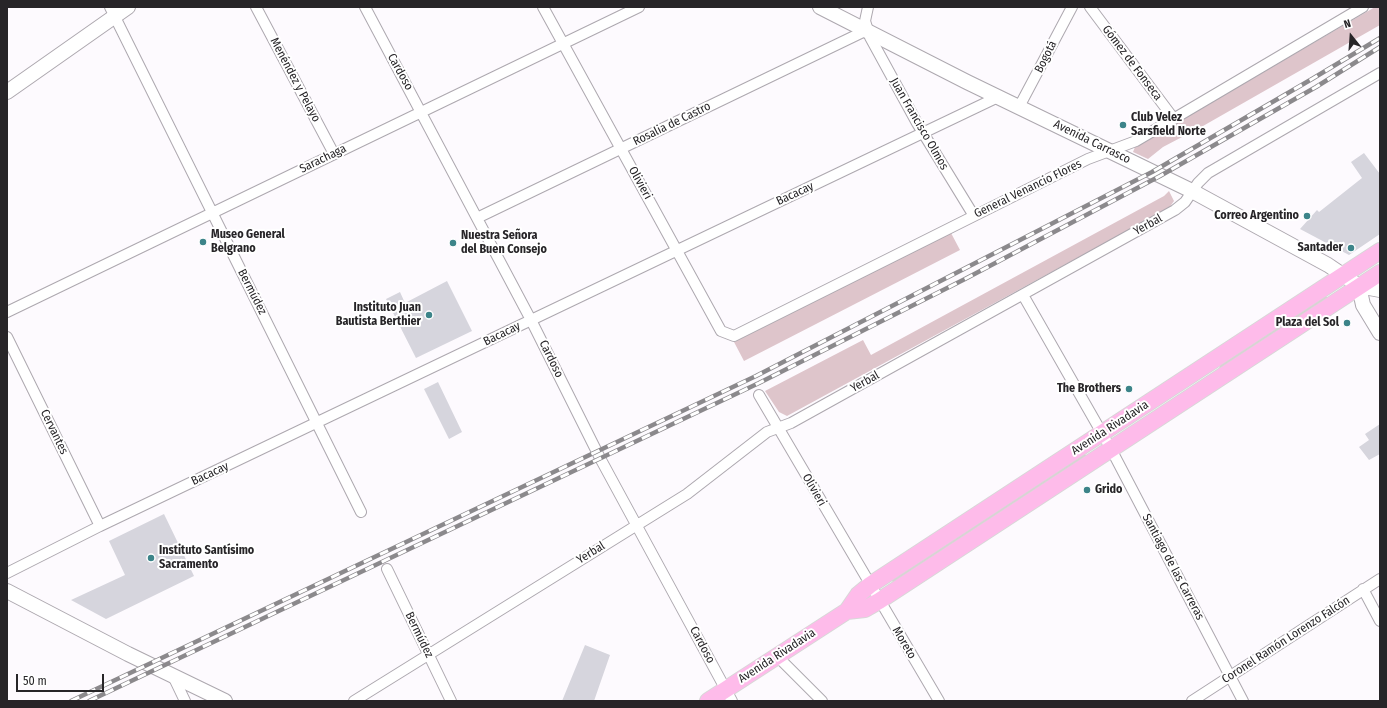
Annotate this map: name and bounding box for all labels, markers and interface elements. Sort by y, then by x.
north arrow [1331,16,1371,56]
text: N [1342,17,1352,31]
street label: Gómez de Fonseca [1099,23,1165,103]
street label: Menéndez y Pelayo [267,35,323,125]
street label: Bogotá [1032,38,1060,76]
street label: Cardoso [384,51,416,93]
street label: Juan Francisco Olmos [887,75,951,173]
street label: Rosalia de Castro [631,99,713,149]
place label: Club Velez Sarsfield Norte [1131,111,1206,139]
street label: Avenida Carrasco [1051,117,1133,167]
marker: Club Velez Sarsfield Norte [1118,120,1128,130]
street label: Sarachaga [297,142,349,176]
street label: General Venancio Flores [972,157,1084,221]
street label: Olivieri [625,164,655,202]
street label: Bacacay [774,179,816,209]
place label: Correo Argentino [1214,209,1299,223]
street label: Yerbal [1131,211,1165,239]
marker: Correo Argentino [1302,211,1312,221]
place label: Museo General Belgrano [211,228,285,256]
place label: Nuestra Señora del Buen Consejo [461,229,547,257]
marker: Museo General Belgrano [198,237,208,247]
marker: Nuestra Señora del Buen Consejo [448,238,458,248]
place label: Santader [1297,241,1343,255]
marker: Santader [1346,243,1356,253]
street label: Bermúdez [234,267,270,317]
place label: Instituto Juan Bautista Berthier [336,301,421,329]
marker: Instituto Juan Bautista Berthier [424,310,434,320]
place label: Plaza del Sol [1276,316,1339,330]
marker: Plaza del Sol [1342,318,1352,328]
street label: Bacacay [481,319,523,349]
street label: Cardoso [536,338,566,380]
street label: Yerbal [848,368,882,396]
place label: The Brothers [1057,382,1121,396]
marker: The Brothers [1124,384,1134,394]
street label: Avenida Rivadavia [1069,398,1151,458]
street label: Cervantes [37,407,71,457]
street label: Bacacay [189,459,231,489]
street label: Olivieri [799,471,829,509]
place label: Grido [1095,483,1123,497]
marker: Grido [1082,485,1092,495]
street label: Santiago de las Carreras [1139,512,1207,622]
street label: Yerbal [574,539,608,567]
place label: Instituto Santísimo Sacramento [159,544,254,572]
marker: Instituto Santísimo Sacramento [146,553,156,563]
street label: Coronel Ramón Lorenzo Falcón [1219,593,1353,687]
street label: Bermúdez [402,610,436,660]
street label: Cardoso [686,624,718,666]
street label: Moreto [889,624,919,662]
street label: Avenida Rivadavia [736,626,818,686]
scale bar [18,666,106,692]
text: 50 m [23,674,47,688]

